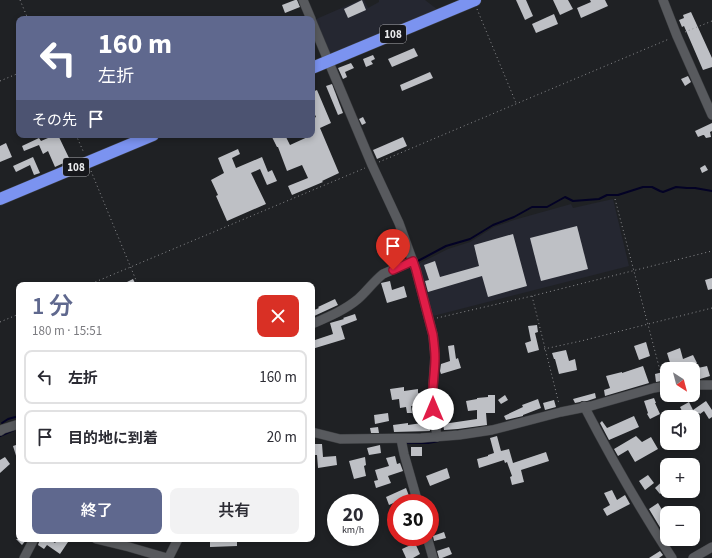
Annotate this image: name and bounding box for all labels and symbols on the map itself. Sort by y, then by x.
road number: 108 [380,25,406,43]
road number: 108 [63,158,89,176]
pin [376,229,410,270]
north arrow [660,362,700,402]
position arrow [412,388,454,430]
speed limit sign: 30 [387,494,439,546]

